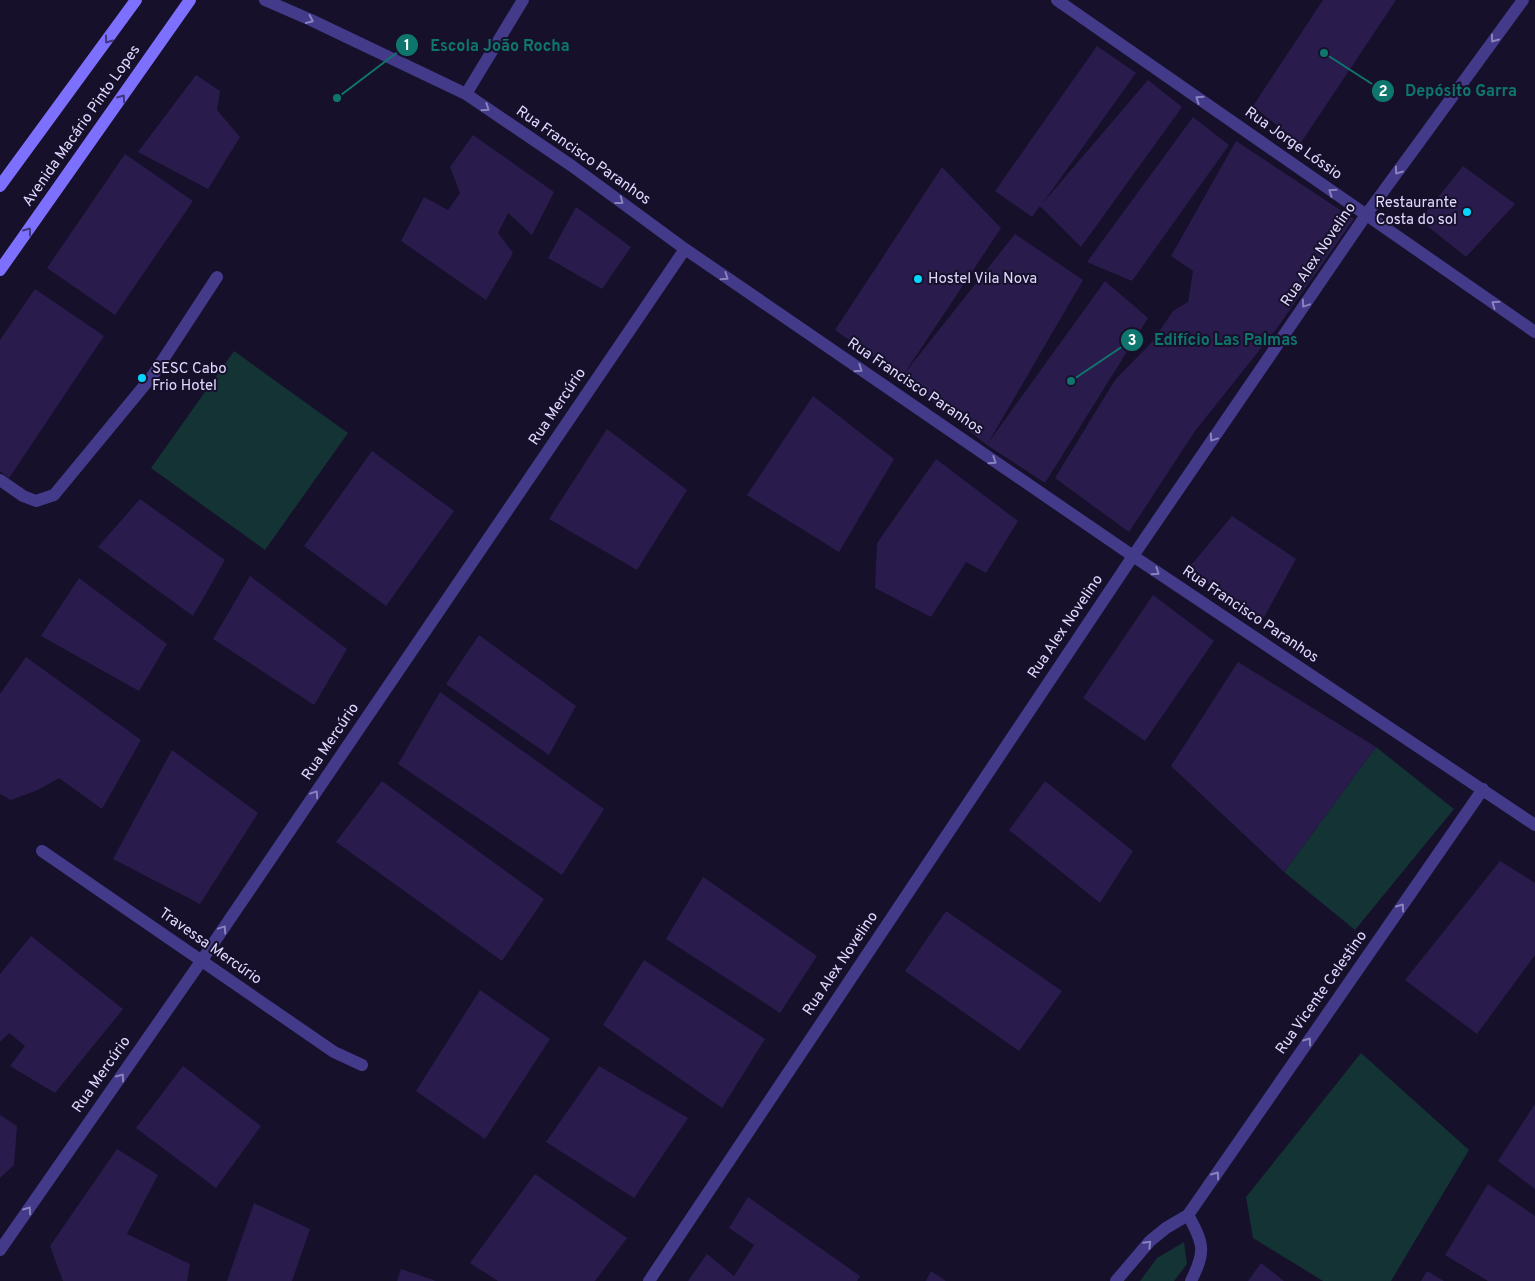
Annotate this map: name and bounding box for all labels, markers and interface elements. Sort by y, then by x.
one-way arrow [305,14,314,24]
callout: Escola João Rocha [395,30,579,61]
one-way arrow [1491,33,1500,43]
one-way arrow [105,34,114,43]
text: 1 [404,37,410,56]
text: Escola João Rocha [430,37,570,57]
street label: Avenida Macário Pinto Lopes [19,41,145,211]
callout: Depósito Garra [1370,75,1527,106]
text: Depósito Garra [1405,82,1517,102]
text: 2 [1378,83,1388,102]
one-way arrow [116,94,125,104]
one-way arrow [1195,96,1205,105]
one-way arrow [481,102,490,111]
street label: Rua Francisco Paranhos [512,102,654,210]
street label: Rua Jorge Lóssio [1241,103,1345,185]
one-way arrow [1395,165,1404,175]
one-way arrow [1329,189,1338,198]
one-way arrow [614,194,623,204]
place label: Restaurante Costa do sol [1375,194,1457,230]
street label: Rua Alex Novelino [1277,199,1361,311]
marker: Restaurante Costa do sol [1461,206,1473,218]
one-way arrow [22,227,31,237]
place label: Hostel Vila Nova [928,270,1037,289]
one-way arrow [719,271,729,280]
marker: Hostel Vila Nova [912,273,924,285]
one-way arrow [1302,298,1311,308]
one-way arrow [1491,301,1501,310]
callout: Edifício Las Palmas [1119,324,1308,355]
text: Edifício Las Palmas [1154,331,1298,351]
text: 3 [1128,332,1137,351]
street label: Rua Francisco Paranhos [843,334,987,440]
place label: SESC Cabo Frio Hotel [152,360,227,396]
one-way arrow [853,363,863,372]
street label: Rua Mercúrio [525,365,591,449]
marker: SESC Cabo Frio Hotel [136,372,148,384]
one-way arrow [1210,432,1219,442]
one-way arrow [987,455,997,464]
street label: Rua Francisco Paranhos [1178,562,1322,668]
one-way arrow [1151,566,1160,575]
street label: Rua Alex Novelino [1024,571,1108,683]
street label: Rua Mercúrio [298,700,364,784]
one-way arrow [309,790,318,800]
street label: Travessa Mercúrio [155,904,265,990]
one-way arrow [1395,904,1404,913]
street label: Rua Alex Novelino [799,908,883,1020]
one-way arrow [217,925,226,934]
street label: Rua Vicente Celestino [1272,927,1372,1059]
street label: Rua Mercúrio [69,1033,135,1117]
one-way arrow [1302,1037,1311,1047]
one-way arrow [115,1073,124,1082]
one-way arrow [1210,1171,1219,1181]
one-way arrow [22,1206,31,1216]
one-way arrow [1142,1241,1151,1250]

